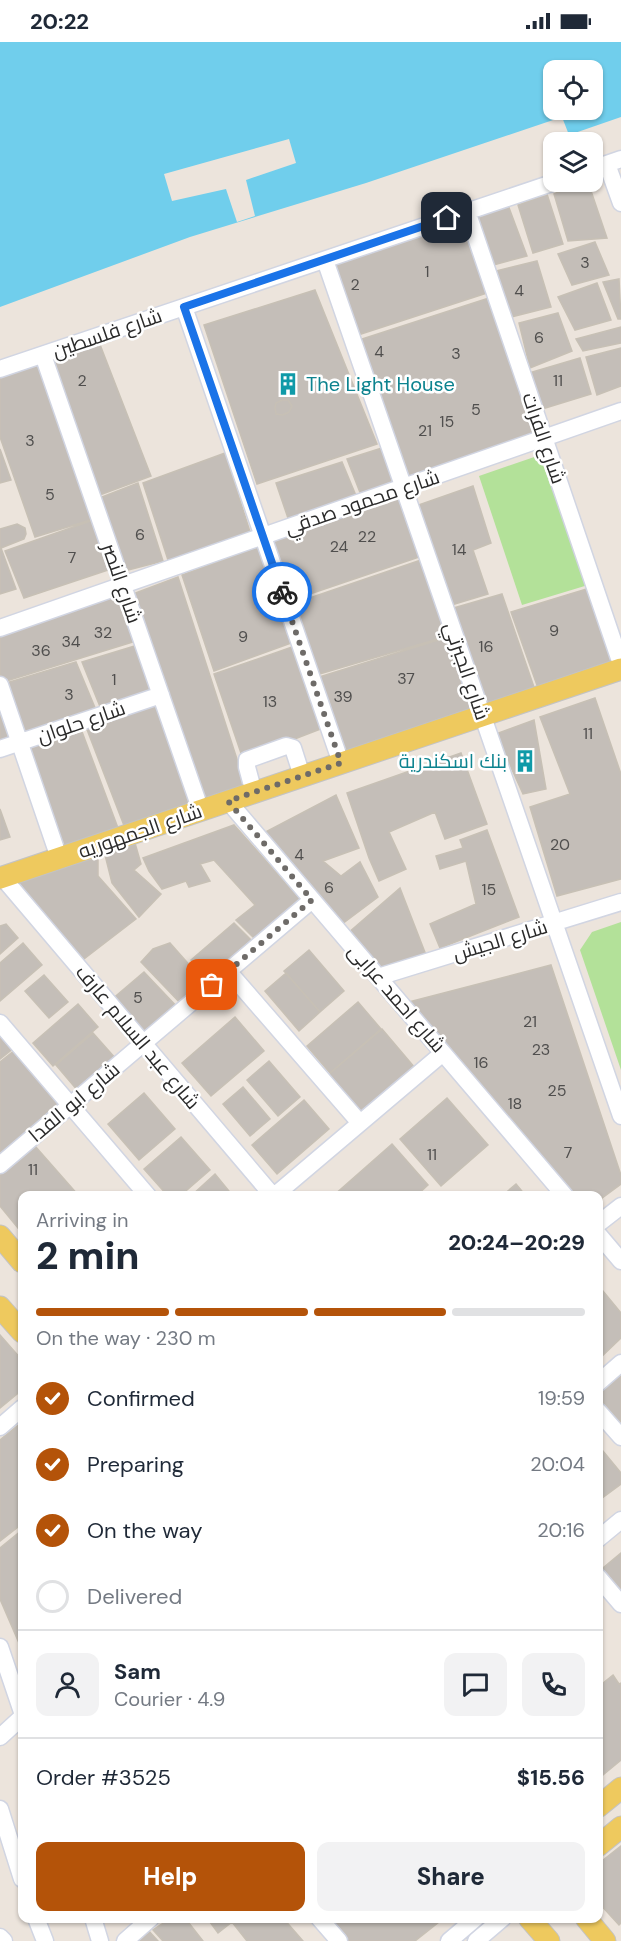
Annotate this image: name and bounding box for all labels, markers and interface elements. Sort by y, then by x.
text: 20:22 [30,7,89,36]
map controls [543,60,603,192]
button: locate [543,60,603,120]
button: layers [543,132,603,192]
pin [421,192,472,243]
icon: home [430,201,463,234]
house number: 3 [580,252,590,273]
house number: 1 [425,261,430,282]
house number: 2 [350,274,360,295]
house number: 4 [514,280,524,301]
street label: شارع فلسطين [49,302,166,365]
house number: 6 [534,327,544,348]
house number: 4 [374,341,384,362]
house number: 3 [451,343,461,364]
house number: 2 [77,370,87,391]
house number: 11 [553,370,563,391]
building icon: The Light House [275,371,301,397]
place label: The Light House [306,371,455,397]
street label: شارع الفرات [515,389,572,487]
house number: 5 [471,399,481,420]
house number: 15 [440,411,454,432]
house number: 21 [418,420,432,441]
house number: 3 [25,430,35,451]
street label: شارع محمود صدقي [281,463,444,543]
house number: 5 [45,484,55,505]
house number: 6 [135,524,145,545]
house number: 22 [358,526,376,547]
house number: 24 [330,536,349,557]
street label: شارع النصر [95,538,148,627]
house number: 14 [452,539,467,560]
house number: 7 [68,547,76,568]
courier [252,562,312,622]
icon: bike [266,576,299,609]
street label: شارع الجبرتي [435,619,496,724]
house number: 9 [549,620,559,641]
house number: 32 [94,622,112,643]
house number: 9 [238,626,248,647]
house number: 34 [61,631,81,652]
house number: 16 [478,636,494,657]
house number: 36 [31,640,51,661]
house number: 37 [397,668,415,689]
house number: 1 [112,669,117,690]
house number: 3 [64,684,74,705]
house number: 39 [333,686,353,707]
house number: 13 [263,691,277,712]
street label: شارع حلوان [33,695,129,750]
house number: 11 [583,723,593,744]
place label: بنك اسكندرية [399,748,507,774]
building icon: بنك اسكندرية [512,748,538,774]
street label: شارع الجمهوريه [75,798,206,865]
house number: 20 [550,834,570,855]
house number: 4 [294,844,304,865]
house number: 6 [324,877,334,898]
house number: 15 [482,879,496,900]
street label: شارع الجيش [449,913,551,968]
street label: شارع احمد عرابى [342,938,452,1059]
street label: شارع عبد السلام عارف [69,959,206,1115]
pin [186,959,237,1010]
icon: bag [195,968,228,1001]
house number: 5 [133,987,143,1008]
house number: 21 [523,1011,537,1032]
house number: 23 [532,1039,550,1060]
house number: 16 [473,1052,489,1073]
street label: شارع ابو الفدا [23,1056,126,1149]
house number: 25 [548,1080,566,1101]
house number: 18 [508,1093,522,1114]
house number: 7 [564,1142,572,1163]
house number: 11 [427,1144,437,1165]
house number: 11 [28,1159,38,1180]
text: Arriving in [36,1207,128,1233]
text: 20:24–20:29 [448,1228,585,1257]
text: 2 min [36,1230,140,1281]
text: On the way · 230 m [36,1325,216,1351]
icon: check [36,1382,69,1415]
text: Confirmed [87,1384,195,1413]
text: 19:59 [538,1385,585,1411]
icon: check [36,1448,69,1481]
text: Preparing [87,1450,184,1479]
text: 20:04 [530,1451,585,1477]
icon: check [36,1514,69,1547]
text: On the way [87,1516,202,1545]
text: 20:16 [537,1517,585,1543]
text: Delivered [87,1582,182,1611]
button: person [36,1653,99,1716]
button: chat [444,1653,507,1716]
button: phone [522,1653,585,1716]
text: Sam [114,1657,161,1686]
text: Courier · 4.9 [114,1686,225,1712]
text: Order #3525 [36,1763,171,1792]
text: $15.56 [517,1763,585,1792]
button: Help [36,1842,305,1911]
button: Share [317,1842,585,1911]

